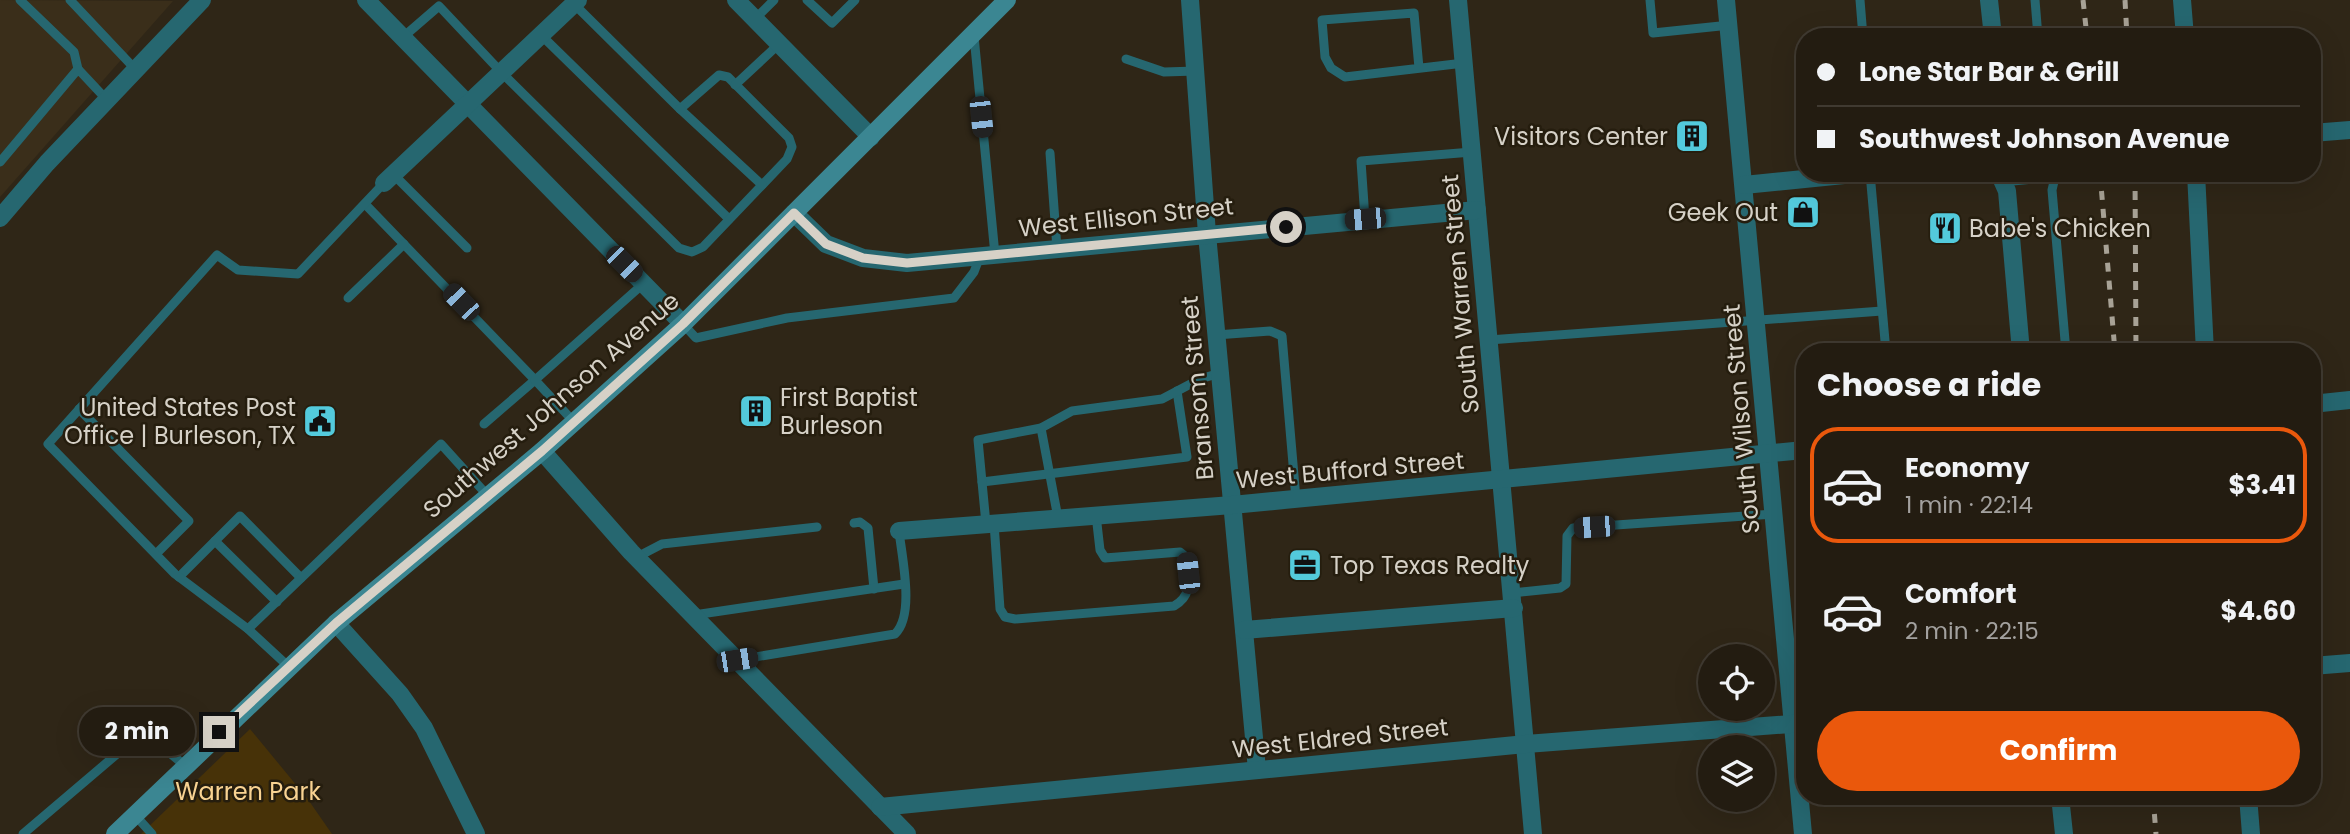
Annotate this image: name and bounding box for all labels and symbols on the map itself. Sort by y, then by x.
car [969,95,994,139]
building icon: Visitors Center [1673,117,1711,155]
place label: Visitors Center [1494,120,1668,153]
street label: South Warren Street [1433,173,1487,415]
street label: West Ellison Street [1017,189,1235,245]
shop icon: Geek Out [1784,193,1822,231]
place label: Geek Out [1668,196,1778,229]
car [1344,207,1387,231]
restaurant icon: Babe's Chicken [1926,209,1964,247]
route start [1270,211,1302,243]
place label: Babe's Chicken [1969,212,2151,245]
car [602,242,647,286]
car [439,280,484,324]
street label: Southwest Johnson Avenue [416,284,686,526]
street label: Bransom Street [1173,295,1221,481]
street label: South Wilson Street [1715,303,1767,535]
place label: First Baptist Burleson [780,381,918,442]
place label: United States Post Office | Burleson, TX [64,391,296,452]
building icon: First Baptist Burleson [737,392,775,430]
public building icon: United States Post Office | Burleson, TX [301,402,339,440]
street label: West Bufford Street [1234,444,1466,496]
car [1573,515,1616,539]
office icon: Top Texas Realty [1286,546,1324,584]
place label: Top Texas Realty [1330,549,1530,582]
car [1176,551,1201,595]
car [715,646,760,674]
callout: 2 min [79,708,194,756]
street label: West Eldred Street [1230,710,1450,766]
route end [203,716,235,748]
park label: Warren Park [175,775,321,808]

